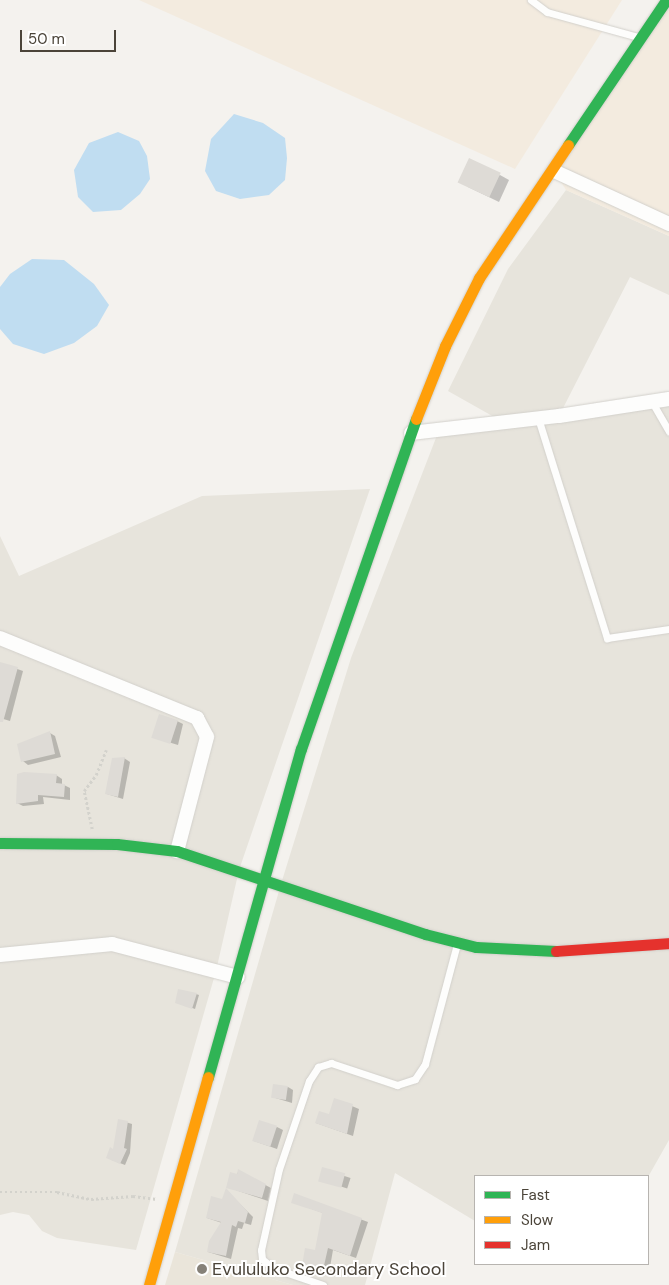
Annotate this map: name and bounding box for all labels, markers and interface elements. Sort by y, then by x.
scale bar [22,20,119,52]
text: 50 m [28,29,65,49]
legend [474,1175,649,1265]
text: Fast [521,1185,550,1205]
text: Slow [521,1210,553,1230]
text: Jam [521,1235,550,1255]
place label: Evululuko Secondary School [212,1258,445,1280]
marker: Evululuko Secondary School [196,1263,208,1275]

